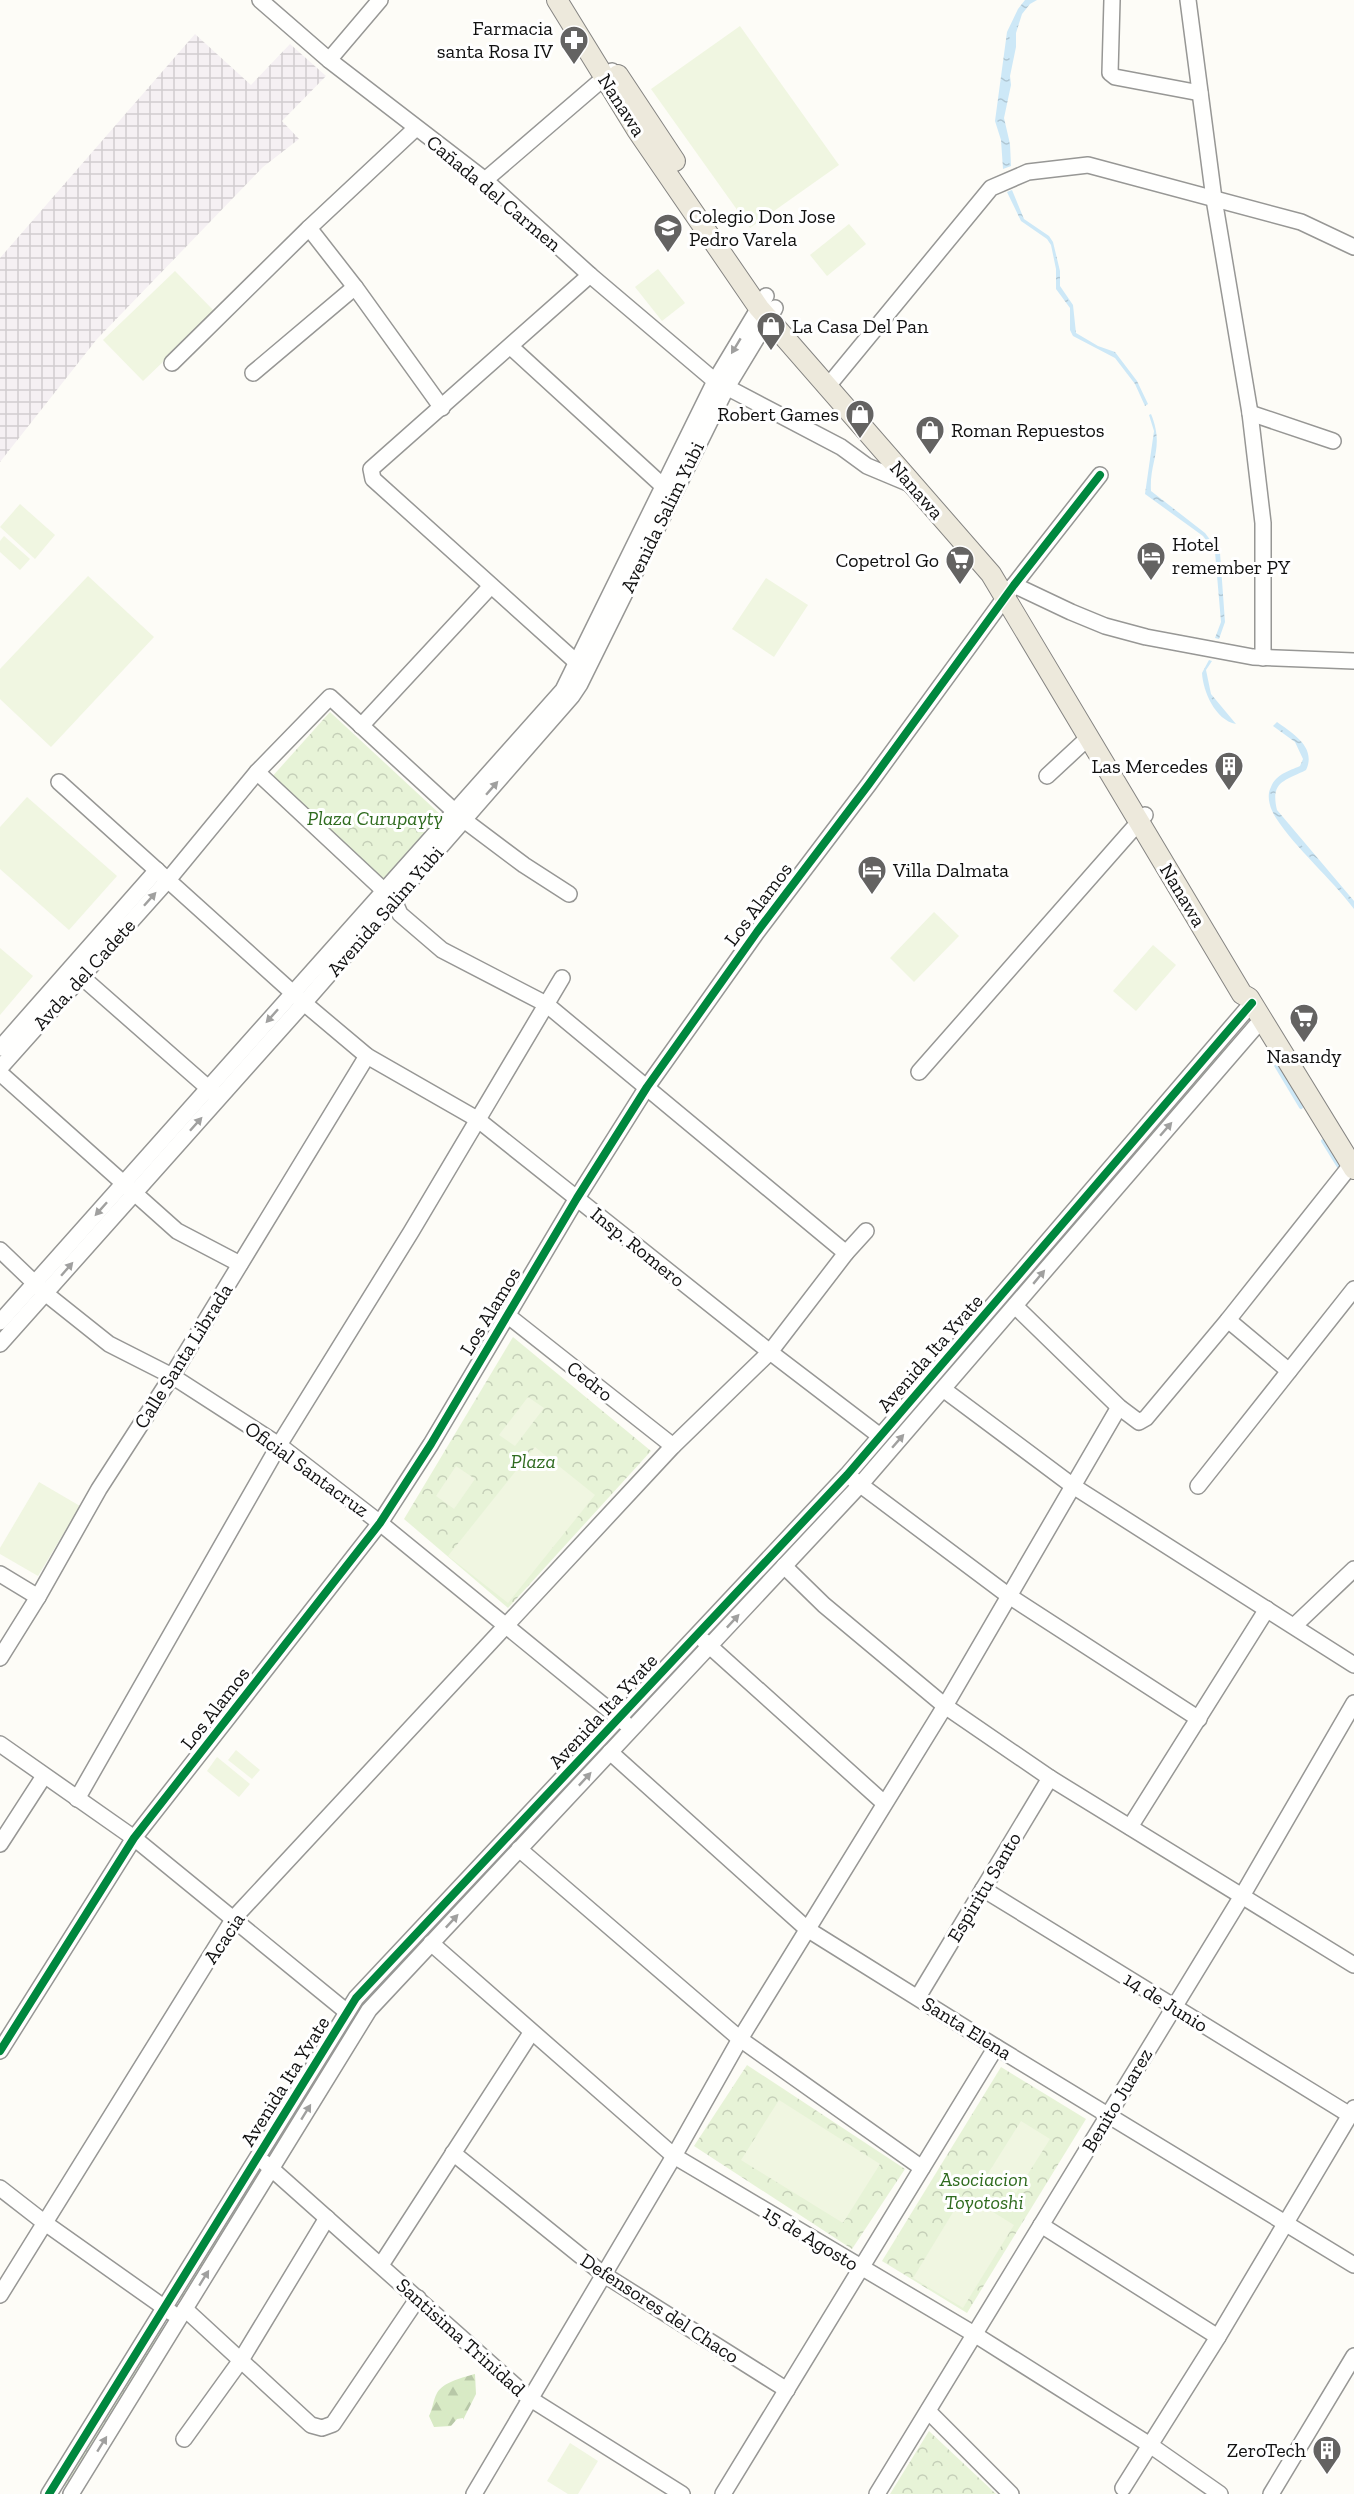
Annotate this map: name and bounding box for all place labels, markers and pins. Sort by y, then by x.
place label: Farmacia santa Rosa IV [437,16,553,63]
pharmacy icon: Farmacia santa Rosa IV [558,24,590,66]
place label: Colegio Don Jose Pedro Varela [689,204,835,251]
school or university icon: Colegio Don Jose Pedro Varela [652,212,684,254]
shop icon: La Casa Del Pan [755,310,787,352]
place label: La Casa Del Pan [792,314,929,338]
shop icon: Robert Games [844,398,876,440]
place label: Robert Games [717,402,839,426]
shop icon: Roman Repuestos [914,414,946,456]
place label: Roman Repuestos [951,418,1105,442]
place label: Hotel remember PY [1172,532,1291,579]
hotel icon: Hotel remember PY [1135,540,1167,582]
supermarket icon: Copetrol Go [944,544,976,586]
place label: Copetrol Go [835,548,939,572]
building icon: Las Mercedes [1213,750,1245,792]
place label: Las Mercedes [1091,754,1208,778]
hotel icon: Villa Dalmata [856,854,888,896]
place label: Villa Dalmata [892,858,1009,882]
supermarket icon: Nasandy [1288,1002,1320,1044]
place label: Nasandy [1267,1044,1342,1068]
building icon: ZeroTech [1311,2434,1343,2476]
place label: ZeroTech [1227,2438,1307,2462]

